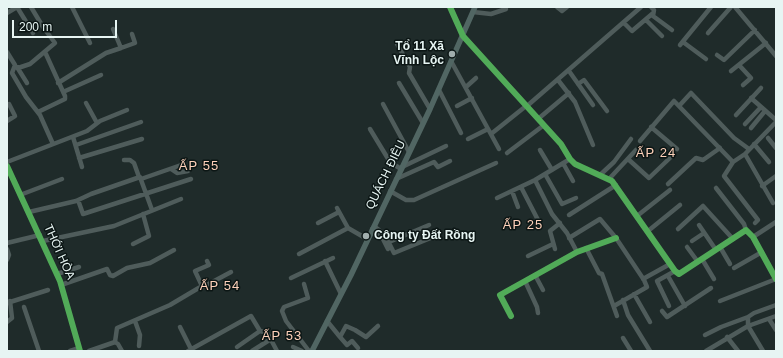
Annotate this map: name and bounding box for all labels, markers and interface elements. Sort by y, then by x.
scale bar [14,12,119,38]
text: 200 m [19,20,52,34]
place label: Tổ 11 Xã Vĩnh Lộc [393,40,444,68]
marker: Tổ 11 Xã Vĩnh Lộc [447,49,457,59]
street label: QUÁCH ĐIÊU [363,138,409,212]
district label: ẤP 24 [636,145,676,161]
district label: ẤP 55 [179,158,219,174]
district label: ẤP 25 [503,217,543,233]
street label: THỚI HÒA [40,222,78,282]
place label: Công ty Đất Rồng [374,229,475,243]
marker: Công ty Đất Rồng [361,231,371,241]
district label: ẤP 54 [200,278,240,294]
district label: ẤP 53 [262,328,302,344]

